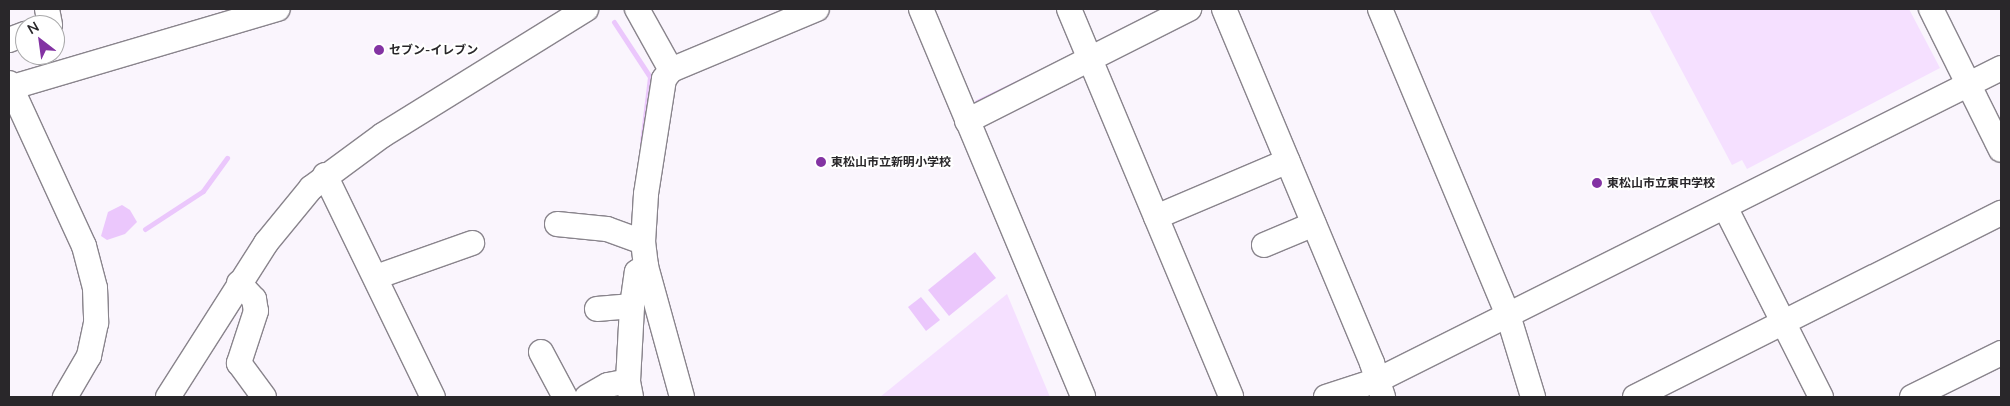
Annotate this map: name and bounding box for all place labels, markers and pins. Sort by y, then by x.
place label: セブン-イレブン [389,43,478,57]
marker: セブン-イレブン [373,44,385,56]
place label: 東松山市立新明小学校 [831,155,951,169]
marker: 東松山市立新明小学校 [815,156,827,168]
place label: 東松山市立東中学校 [1607,176,1715,190]
marker: 東松山市立東中学校 [1591,177,1603,189]

